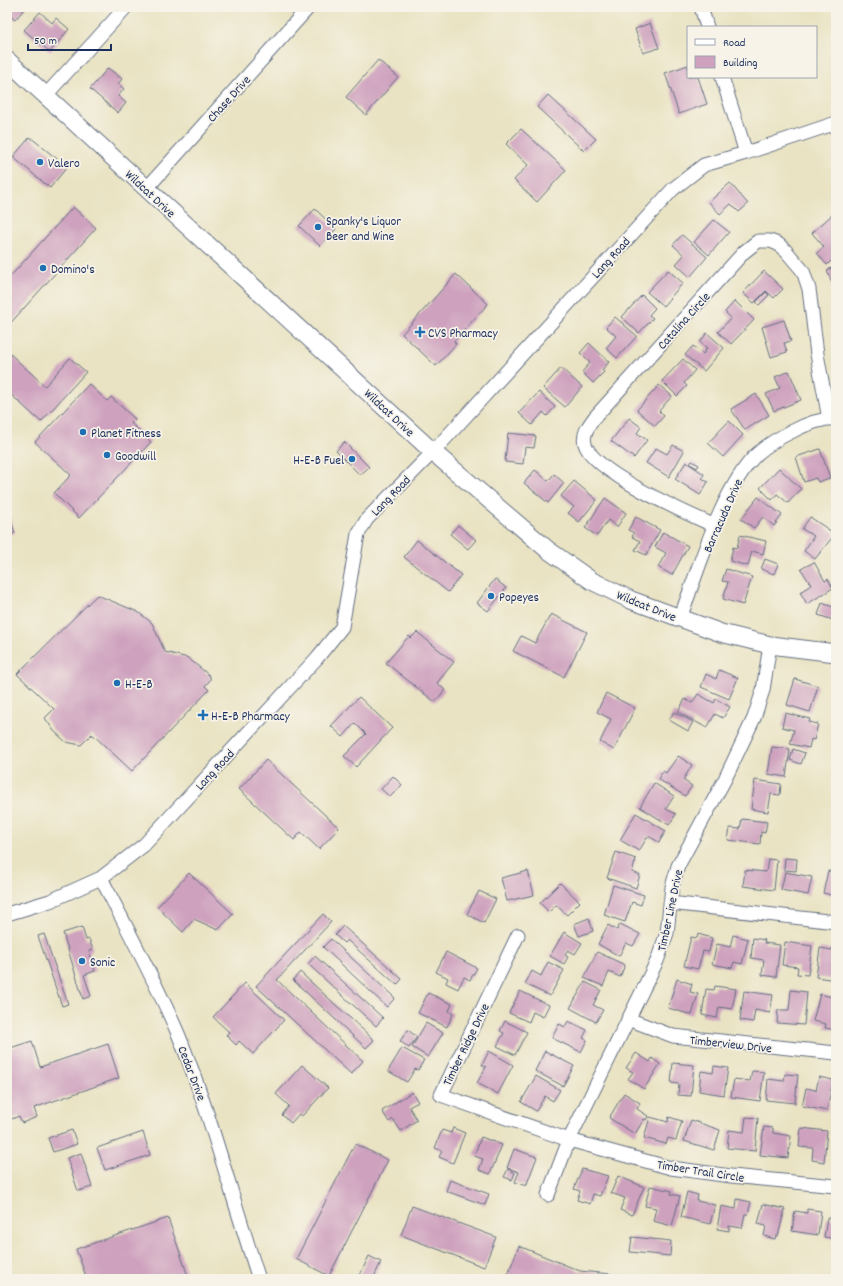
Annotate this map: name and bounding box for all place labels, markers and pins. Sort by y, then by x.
place label: Valero [48,155,80,174]
marker: Valero [35,157,45,167]
place label: Spanky's Liquor Beer and Wine [326,213,401,247]
marker: Spanky's Liquor Beer and Wine [313,222,323,232]
place label: Domino's [51,261,95,280]
marker: Domino's [38,263,48,273]
place label: CVS Pharmacy [428,325,498,344]
marker: CVS Pharmacy [415,327,425,337]
place label: Planet Fitness [91,425,161,444]
marker: Planet Fitness [78,427,88,437]
place label: Goodwill [115,448,156,467]
marker: Goodwill [102,450,112,460]
place label: H-E-B Fuel [293,452,344,471]
marker: H-E-B Fuel [347,454,357,464]
place label: Popeyes [499,589,539,608]
marker: Popeyes [486,591,496,601]
place label: H-E-B [125,676,153,695]
marker: H-E-B [112,678,122,688]
place label: H-E-B Pharmacy [211,708,291,727]
marker: H-E-B Pharmacy [198,710,208,720]
place label: Sonic [90,954,115,973]
marker: Sonic [77,956,87,966]

